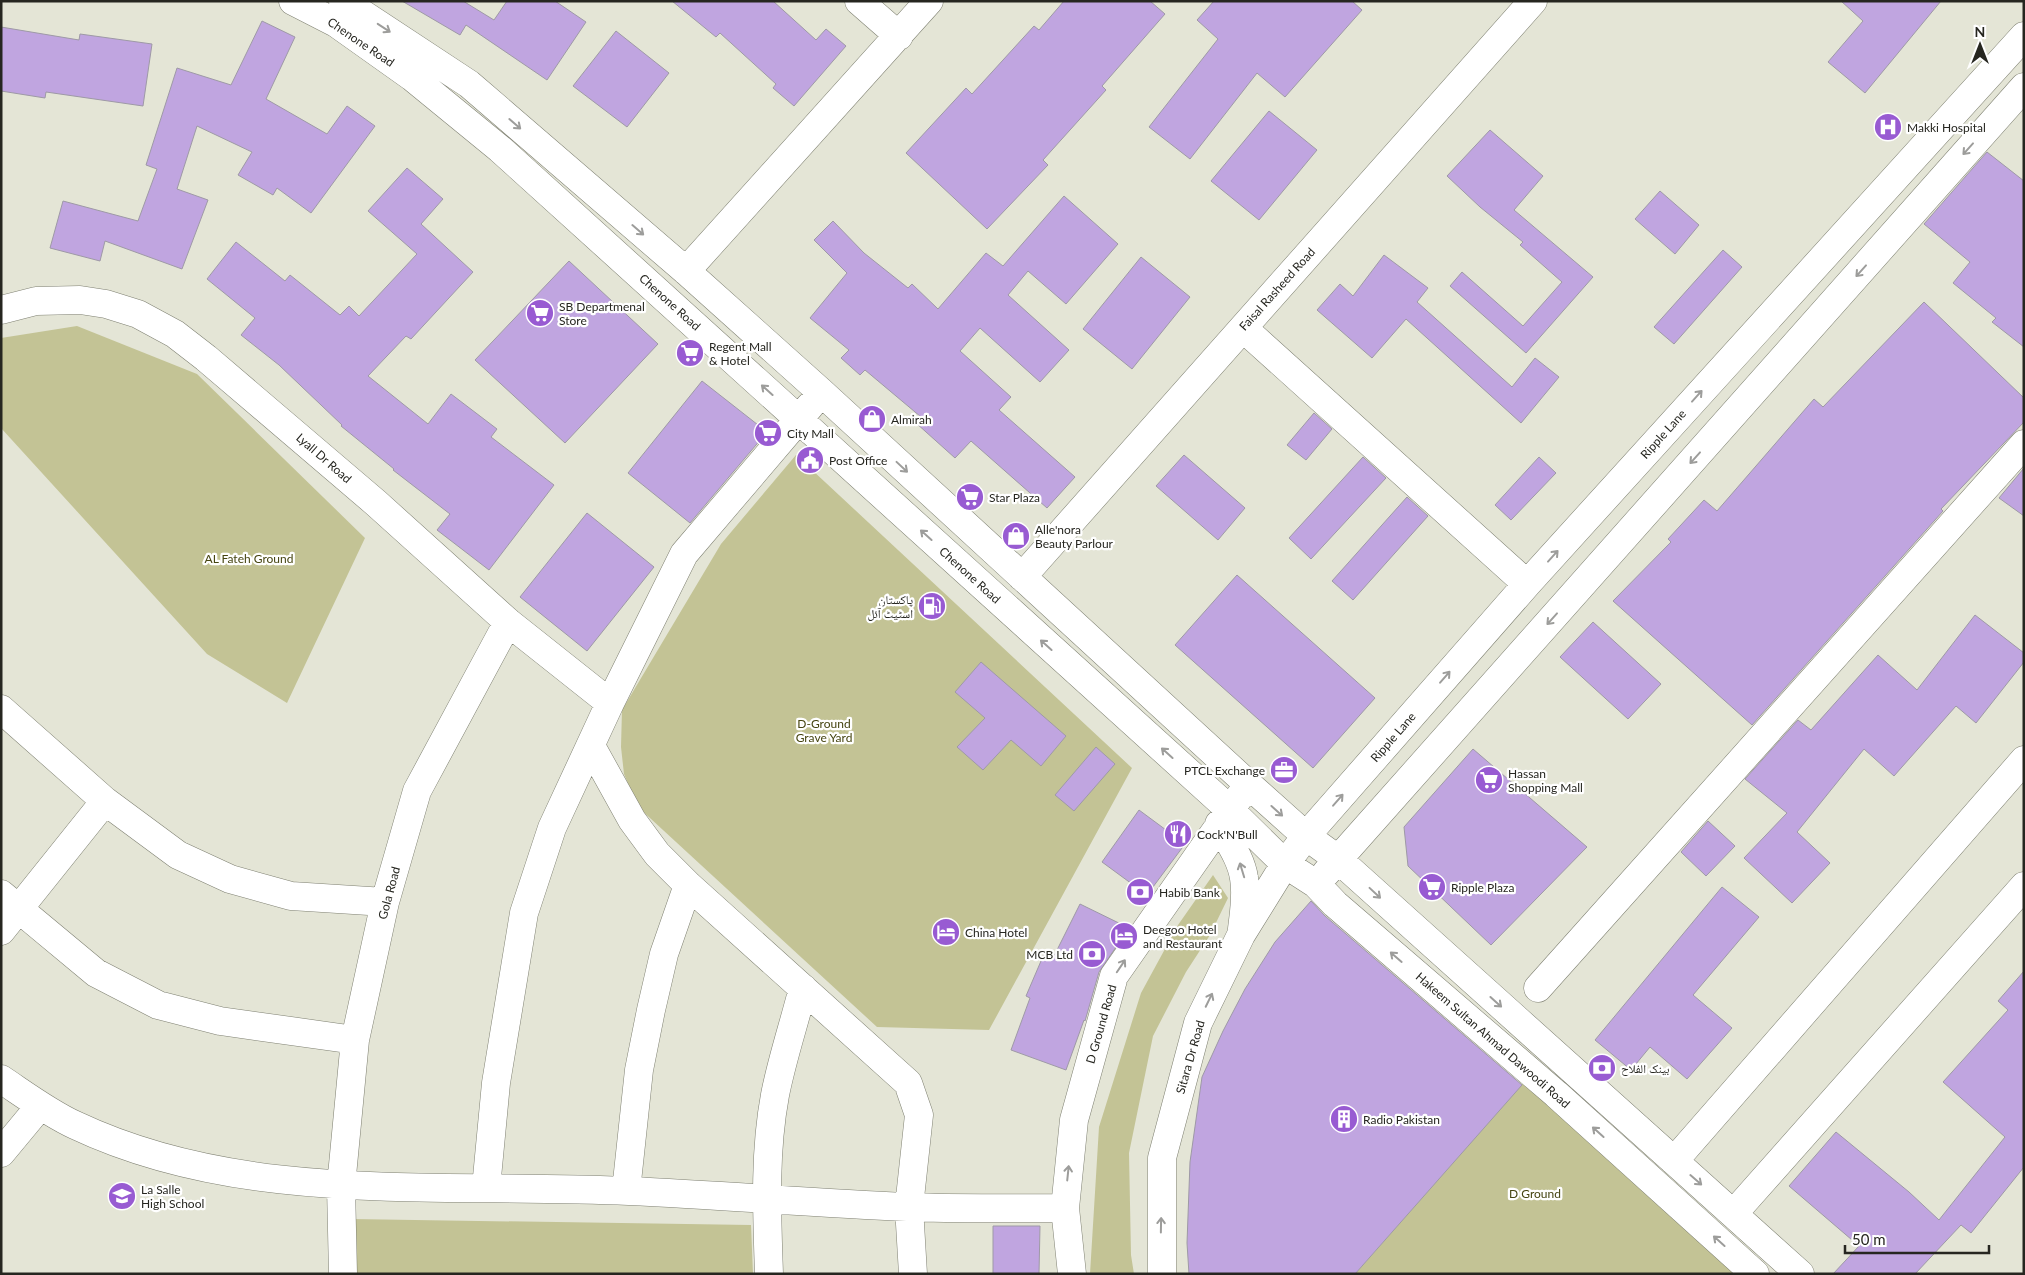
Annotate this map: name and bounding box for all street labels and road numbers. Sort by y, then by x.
street label: Chenone Road [325,14,397,70]
street label: Faisal Rasheed Road [1236,245,1318,333]
street label: Chenone Road [636,271,704,333]
street label: Ripple Lane [1637,406,1689,462]
street label: Lyall Dr Road [293,430,355,486]
street label: Chenone Road [936,544,1004,606]
street label: Ripple Lane [1367,709,1419,765]
street label: Gola Road [375,865,403,921]
street label: Hakeem Sultan Ahmad Dawoodi Road [1413,969,1573,1111]
street label: D Ground Road [1083,983,1119,1065]
street label: Sitara Dr Road [1172,1019,1208,1095]

